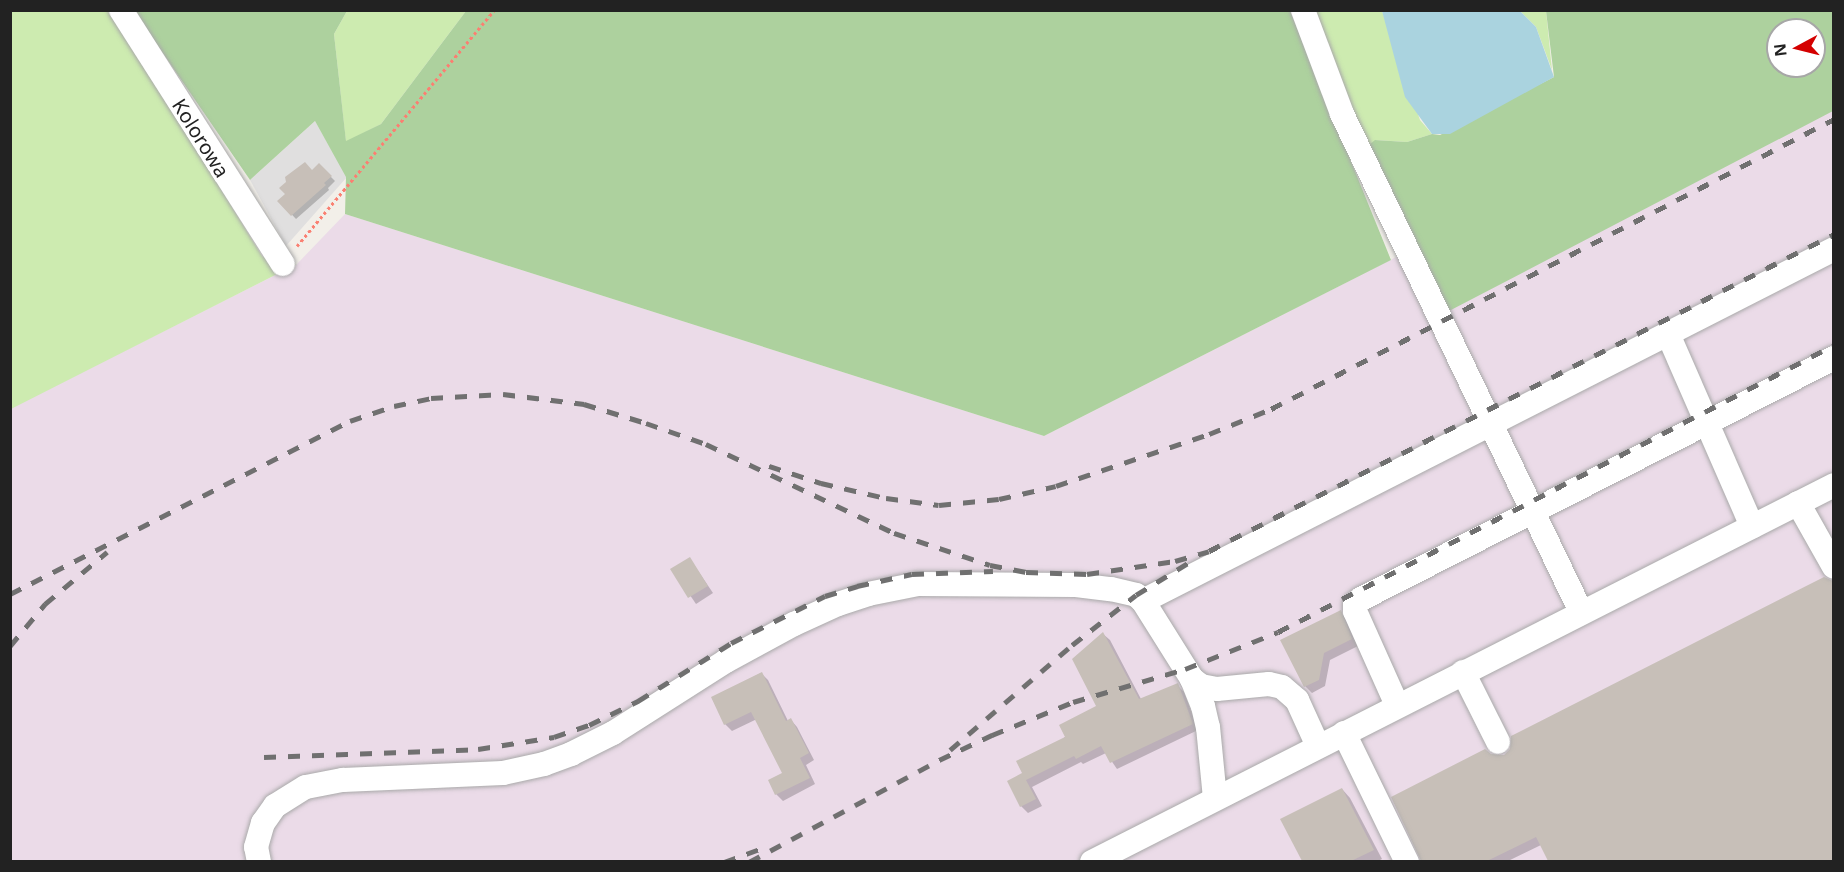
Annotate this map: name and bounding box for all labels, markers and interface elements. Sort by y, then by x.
north arrow [1766,18,1826,78]
text: N [1768,42,1792,58]
street label: Kolorowa [167,94,235,182]

